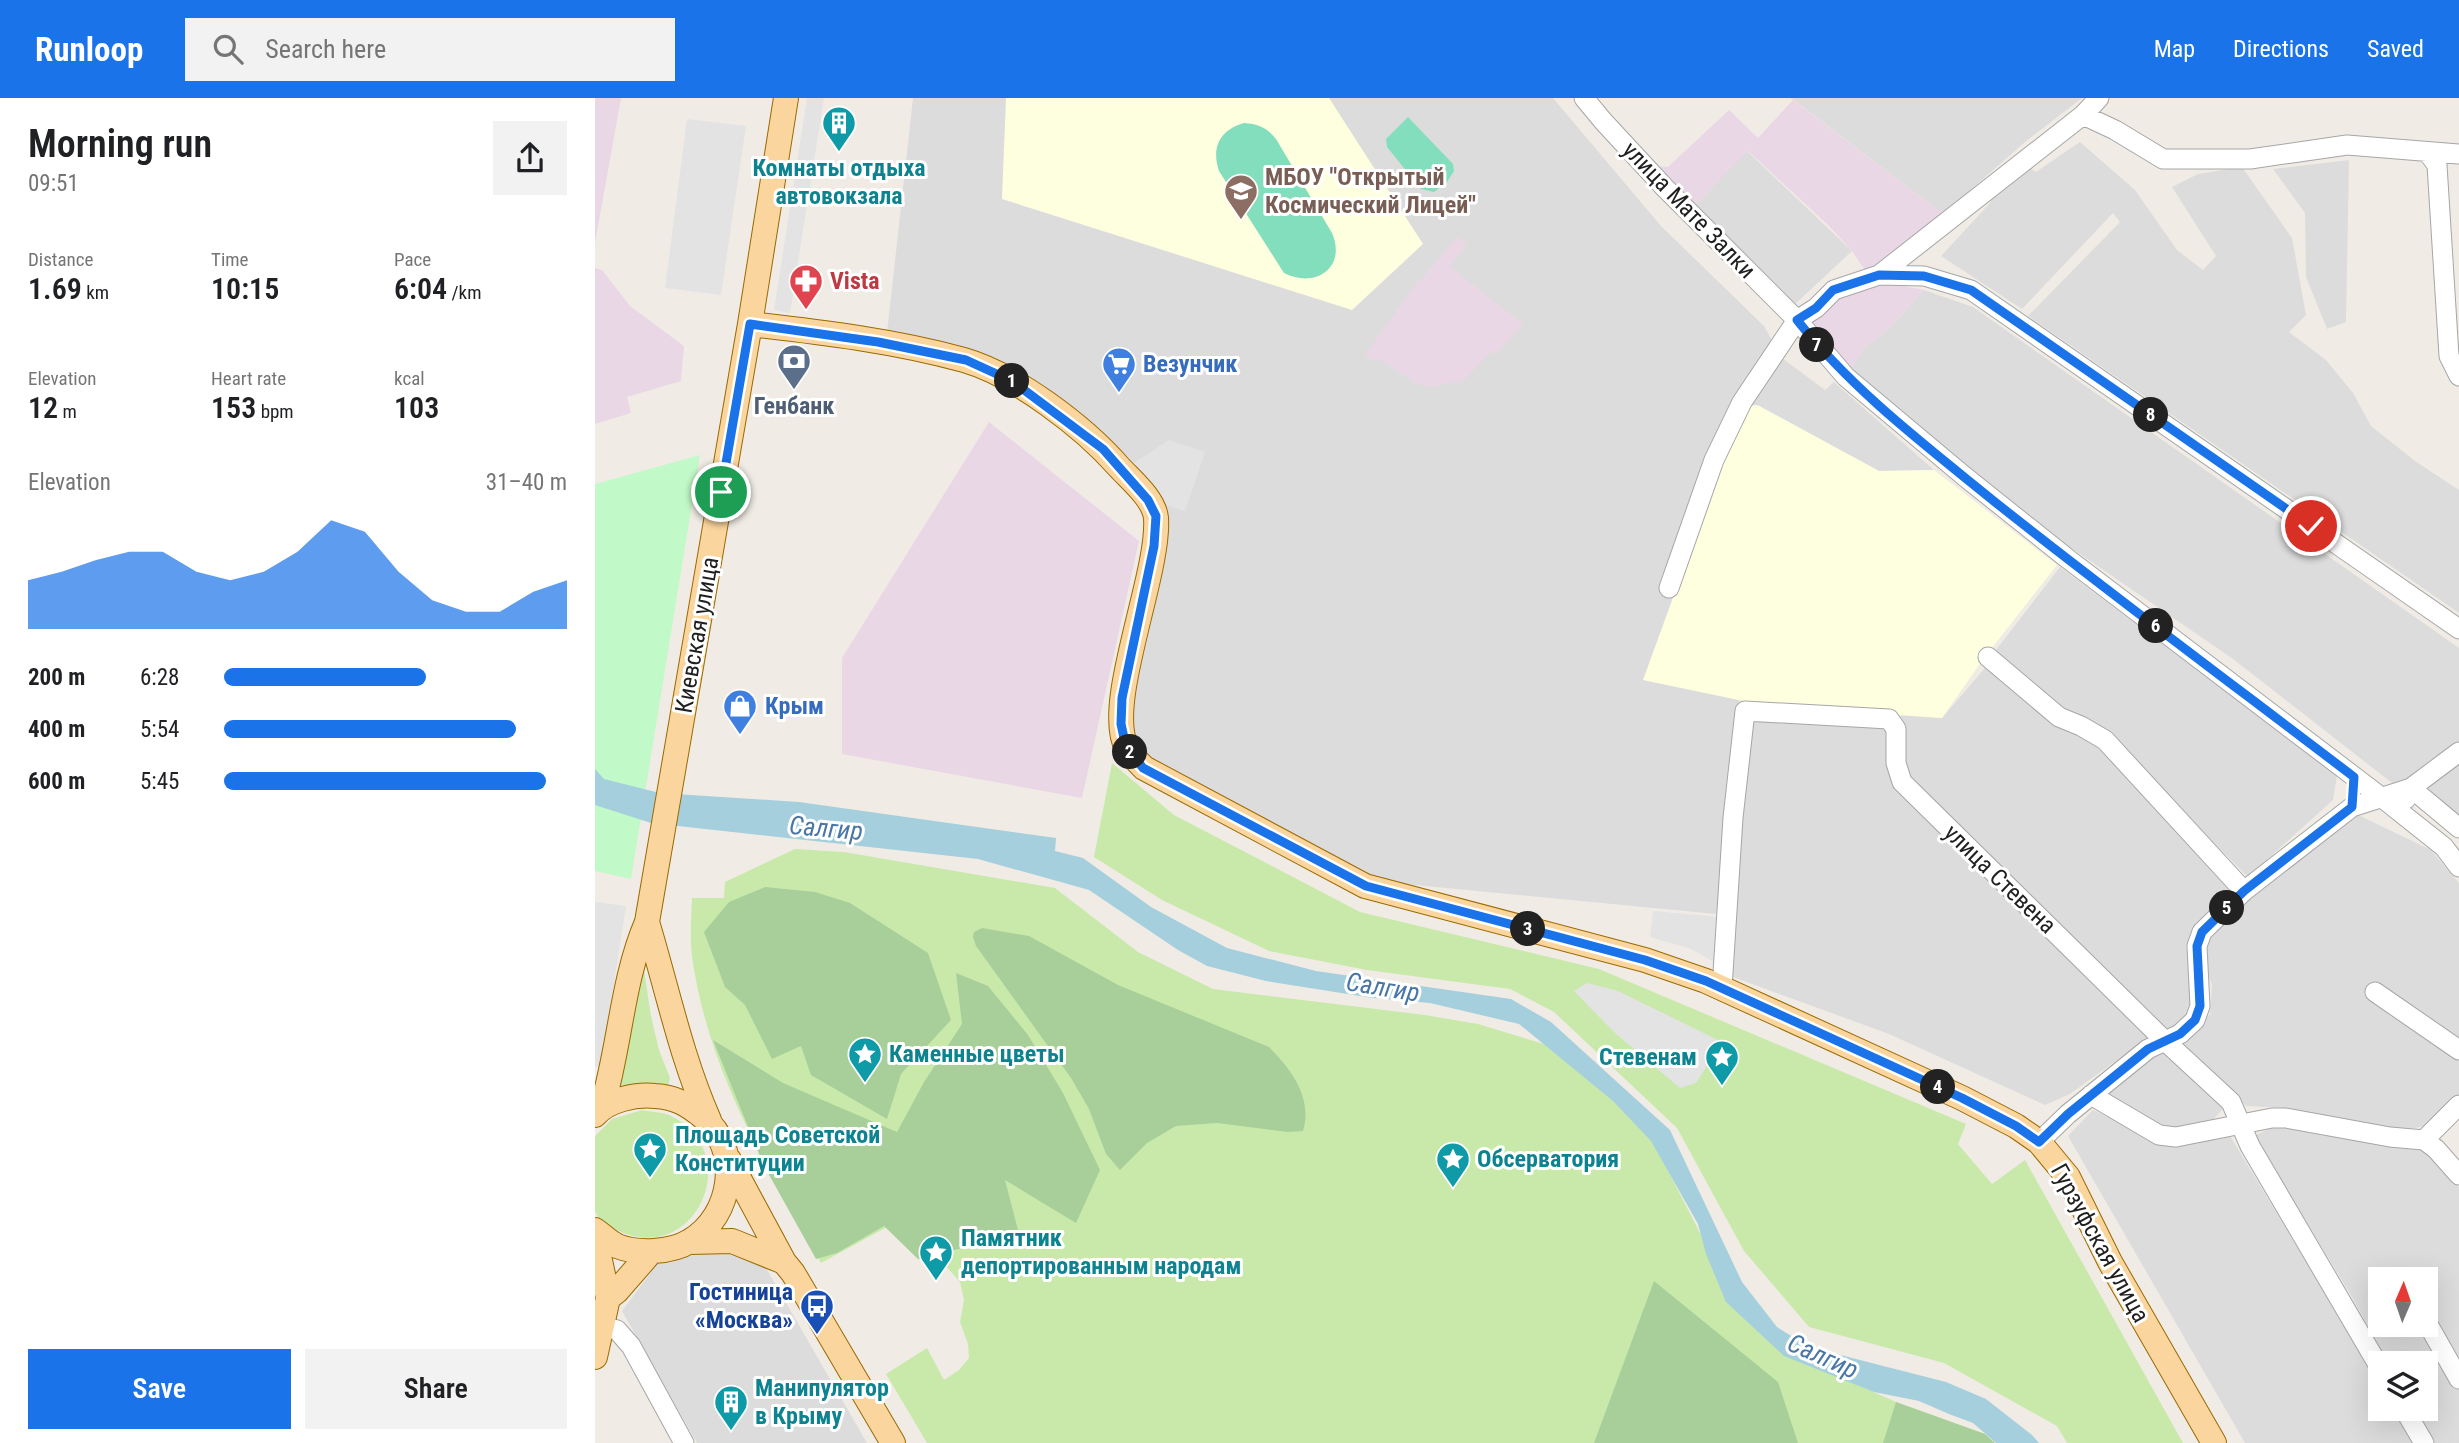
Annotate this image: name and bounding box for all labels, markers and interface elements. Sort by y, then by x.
search box [185,18,675,81]
text: Runloop [35,30,143,69]
icon: search [209,30,247,68]
text: Search here [265,34,386,64]
text: Map [2154,35,2195,63]
text: Directions [2233,35,2329,63]
text: Saved [2367,35,2424,63]
building icon: Комнаты отдыха автовокзала [820,104,858,153]
button: share [493,121,567,195]
text: Morning run [28,122,212,166]
street label: улица Мате Залки [1617,136,1761,284]
place label: Комнаты отдыха автовокзала [752,154,926,210]
place label: МБОУ "Открытый Космический Лицей" [1265,163,1476,219]
text: 09:51 [28,170,79,197]
school or university icon: МБОУ "Открытый Космический Лицей" [1222,172,1260,221]
text: Distance [28,248,93,271]
text: Time [211,248,248,271]
text: Pace [394,248,431,271]
pharmacy icon: Vista [787,262,825,311]
place label: Vista [830,267,879,295]
text: 1.69 [28,271,82,306]
text: 10:15 [211,271,279,306]
text: 6:04 [394,271,447,306]
text: km [82,281,109,304]
text: /km [447,281,481,304]
pin: 7 [1799,328,1835,362]
text: 7 [1812,333,1821,356]
bank icon: Генбанк [775,342,813,391]
supermarket icon: Везунчик [1100,345,1138,394]
place label: Везунчик [1143,350,1237,378]
pin: 1 [995,364,1029,398]
text: Elevation [28,367,96,390]
text: Heart rate [211,367,286,390]
text: kcal [394,367,425,390]
text: 1 [1007,369,1016,392]
text: 12 [28,390,58,425]
text: 153 [211,390,256,425]
text: 103 [394,390,439,425]
place label: Генбанк [754,392,834,420]
pin: 8 [2133,398,2169,432]
text: m [58,400,77,423]
text: bpm [256,400,294,423]
text: 8 [2146,403,2155,426]
pin [691,462,751,522]
text: Elevation [28,469,111,496]
text: 31–40 m [486,469,567,496]
icon: arrive [702,473,740,511]
pin [2281,496,2341,556]
icon: check [2292,507,2330,545]
street label: Киевская улица [669,555,725,715]
pin: 6 [2139,608,2173,644]
text: 6 [2151,614,2160,637]
text: 200 m [28,664,85,691]
text: 6:28 [140,664,179,691]
shop icon: Крым [721,687,759,736]
place label: Крым [765,692,824,720]
text: 400 m [28,716,85,743]
text: 5:54 [140,716,179,743]
pin: 2 [1113,734,1147,770]
text: 2 [1125,740,1134,763]
text: 600 m [28,768,85,795]
text: 5:45 [140,768,179,795]
water label: Салгир [788,810,864,846]
street label: улица Стевена [1938,819,2062,939]
pin: 5 [2209,890,2245,926]
text: 5 [2222,896,2231,919]
pin: 3 [1511,912,1545,946]
text: 3 [1523,917,1532,940]
water label: Салгир [1344,966,1422,1008]
place icon: Каменные цветы [846,1035,884,1084]
place icon: Стевенам [1703,1038,1741,1087]
place label: Каменные цветы [889,1040,1065,1068]
place label: Стевенам [1599,1043,1697,1071]
pin: 4 [1921,1070,1955,1104]
text: 4 [1933,1075,1942,1098]
place label: Площадь Советской Конституции [675,1121,880,1177]
place icon: Площадь Советской Конституции [631,1130,669,1179]
place icon: Обсерватория [1434,1140,1472,1189]
place label: Обсерватория [1477,1145,1619,1173]
street label: Гурзуфская улица [2045,1159,2155,1327]
place label: Памятник депортированным народам [961,1224,1241,1280]
place icon: Памятник депортированным народам [917,1233,955,1282]
north arrow [2368,1267,2438,1337]
map controls [2368,1267,2438,1421]
place label: Гостиница «Москва» [689,1278,793,1334]
bus stop icon: Гостиница «Москва» [798,1287,836,1336]
water label: Салгир [1783,1327,1863,1385]
button: Save [28,1349,291,1429]
button: Share [305,1349,567,1429]
button: layers [2368,1351,2438,1421]
place label: Манипулятор в Крыму [755,1374,889,1430]
building icon: Манипулятор в Крыму [712,1383,750,1432]

